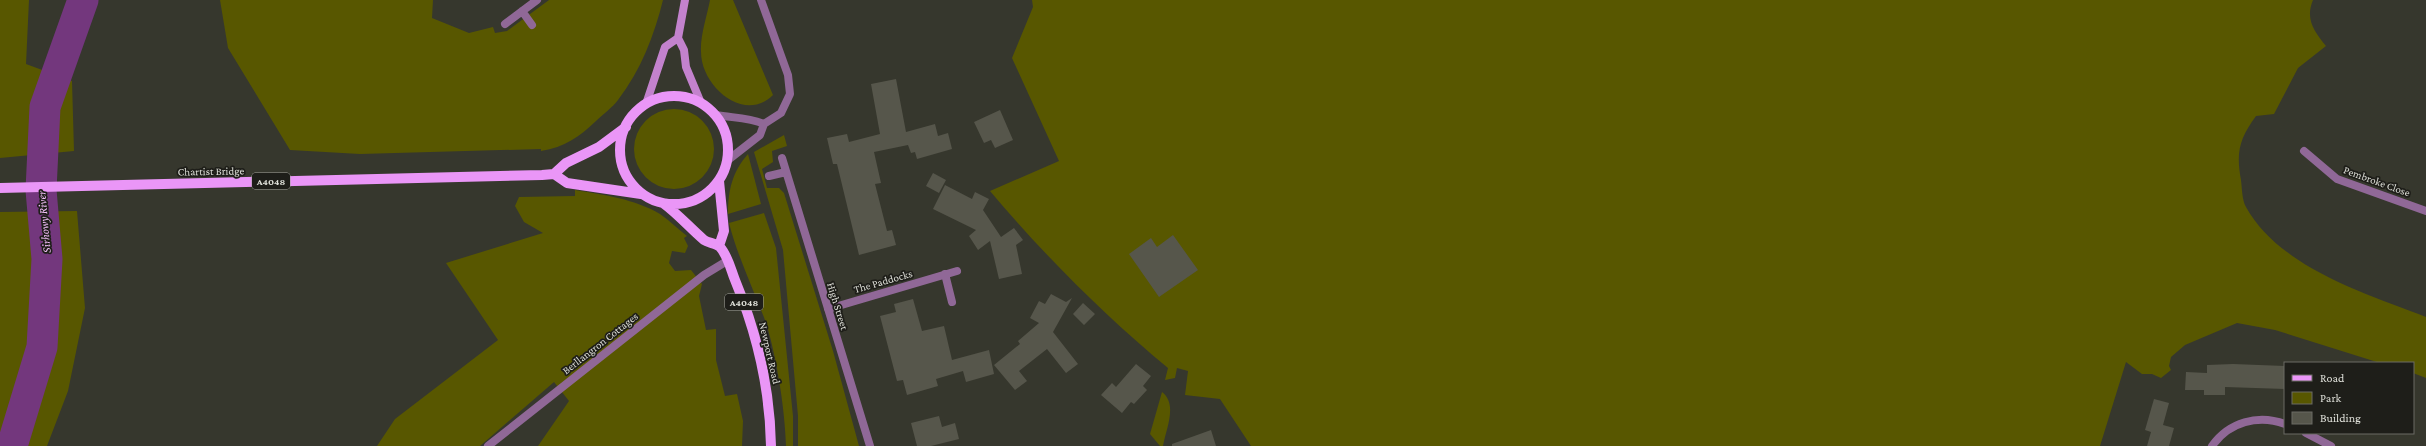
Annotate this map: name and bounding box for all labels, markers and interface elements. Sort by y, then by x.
street label: Pembroke Close [2342,163,2412,199]
street label: Chartist Bridge [178,164,245,179]
road number: A4048 [252,173,290,189]
water label: Sirhowy River [34,190,54,254]
street label: The Paddocks [852,267,914,295]
street label: High Street [824,281,851,332]
road number: A4048 [725,294,763,310]
street label: Berllangron Cottages [560,310,641,377]
street label: Newport Road [756,321,783,386]
legend [2284,362,2414,434]
text: Road [2320,371,2345,385]
text: Park [2320,391,2342,405]
text: Building [2320,411,2361,425]

